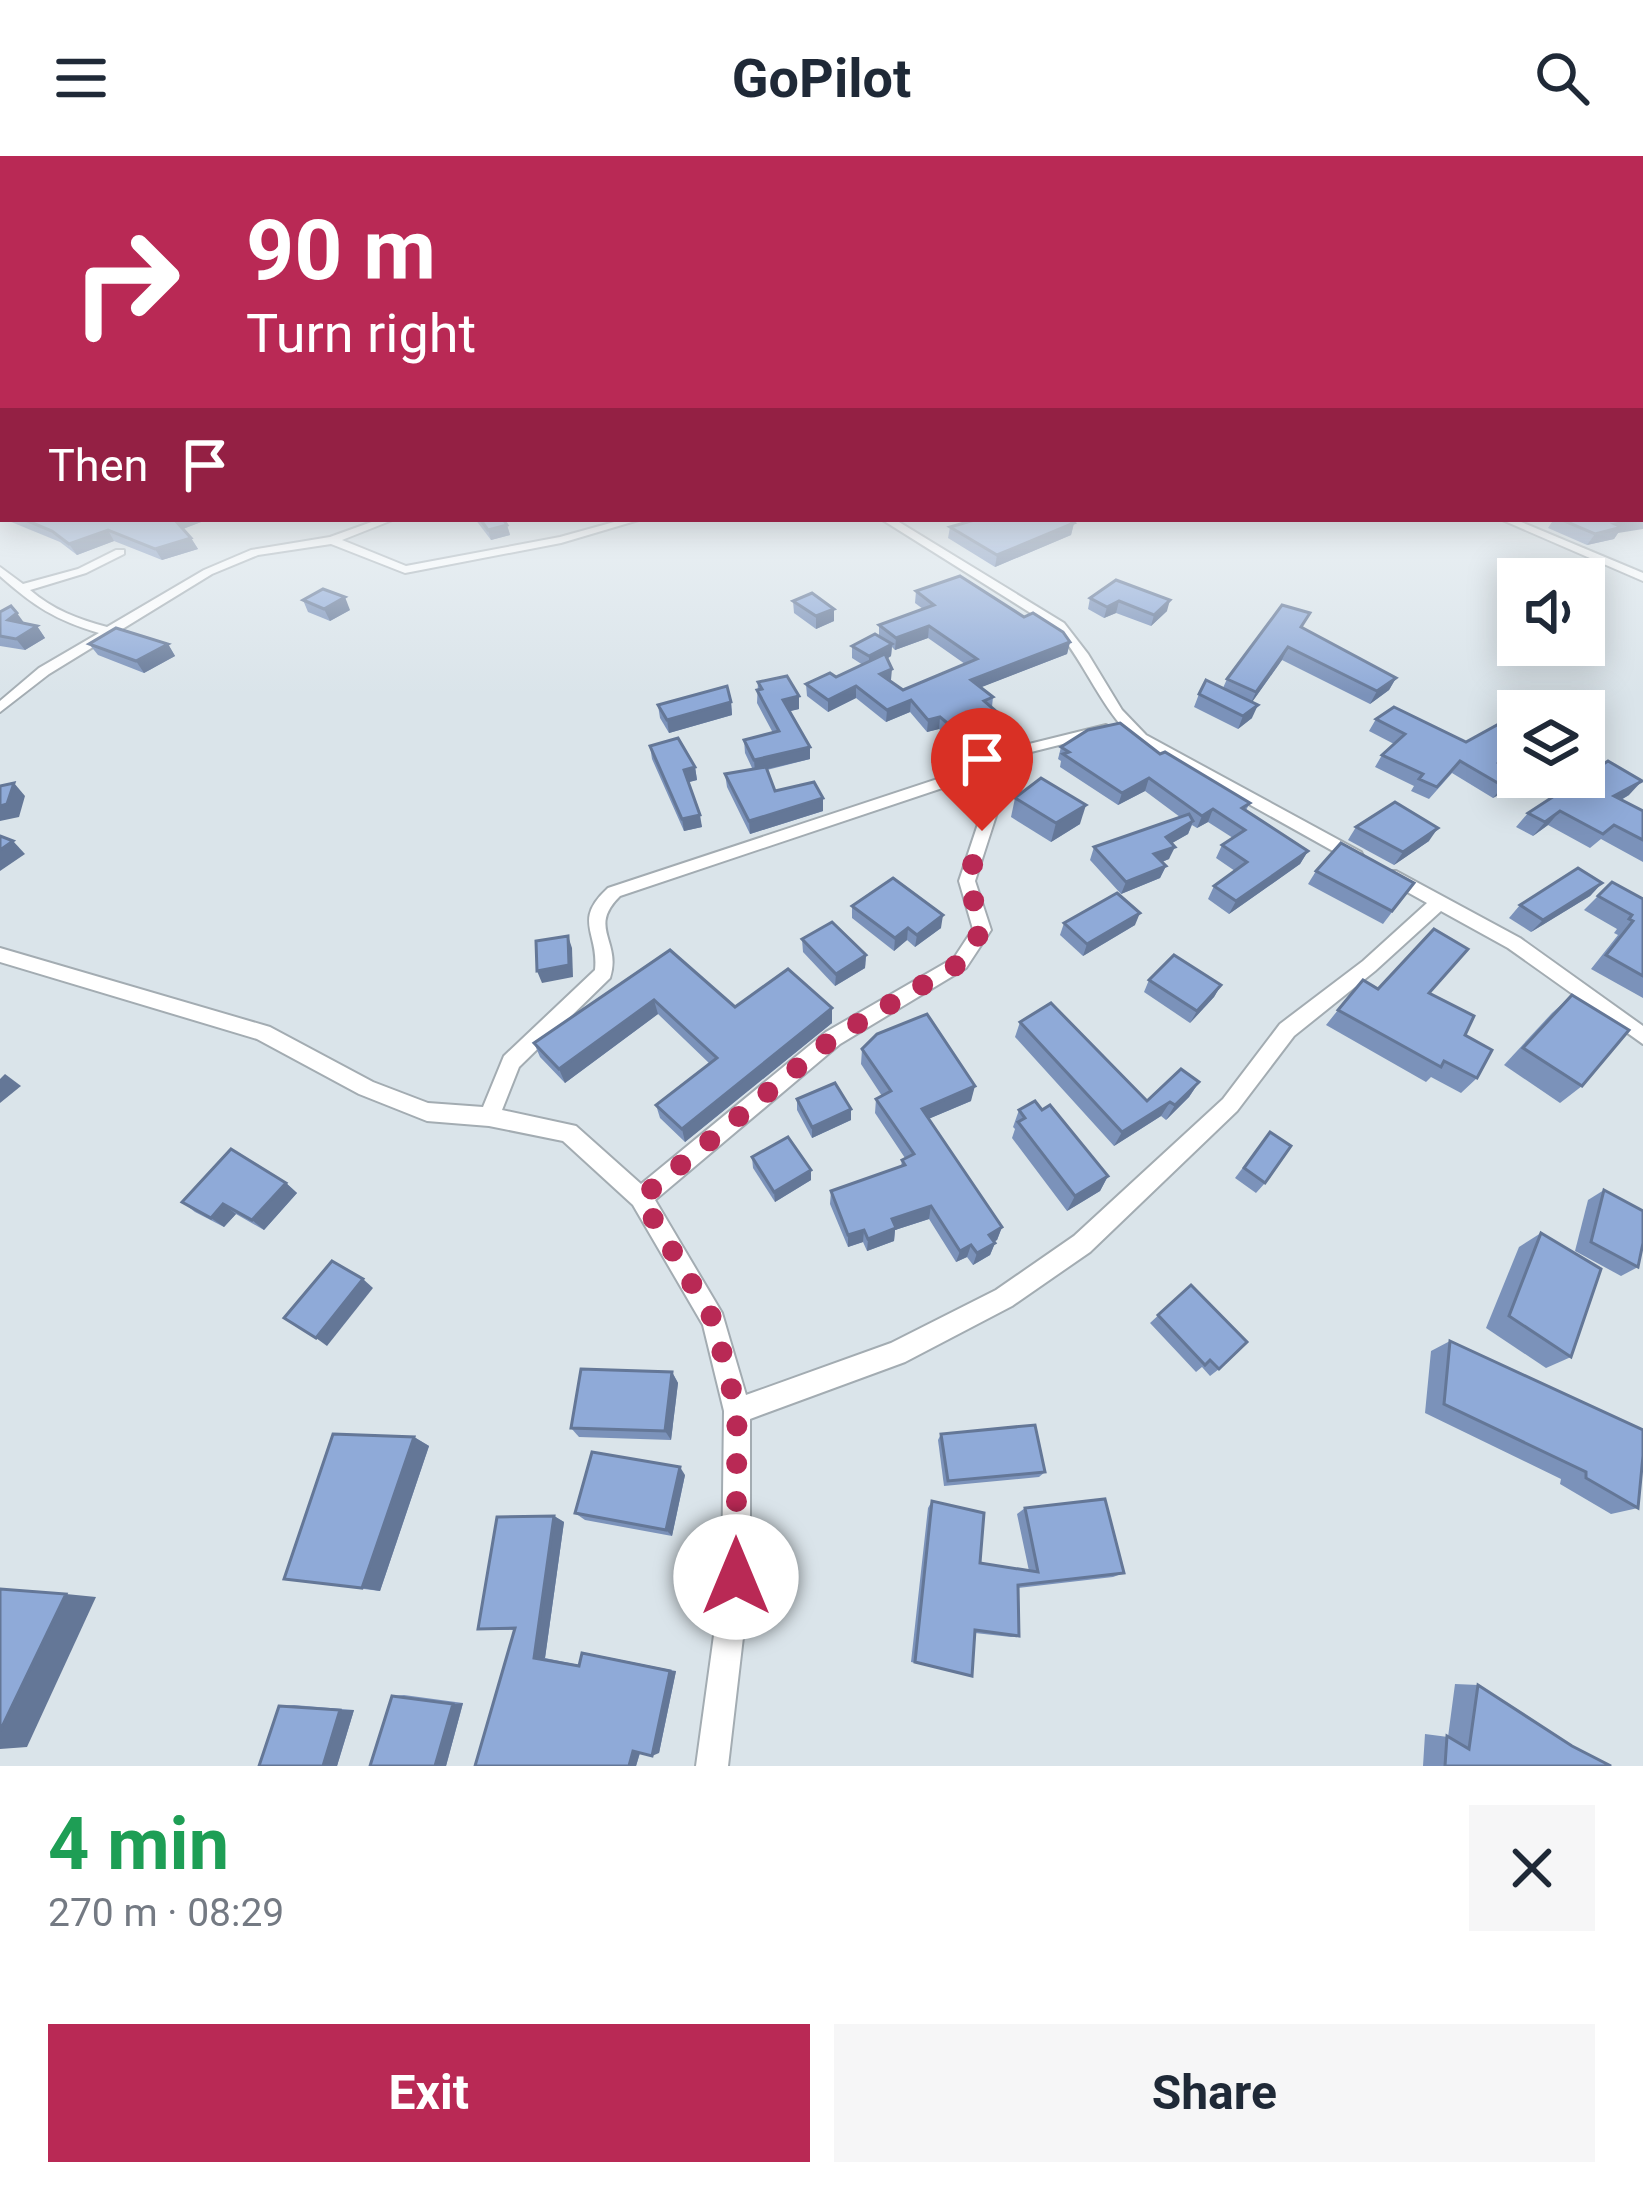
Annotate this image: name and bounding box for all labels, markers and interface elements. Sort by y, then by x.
icon: menu [48,45,114,111]
icon: search [1529,45,1595,111]
text: GoPilot [732,47,911,110]
text: 90 m [246,201,436,300]
icon: right [48,204,204,360]
text: Turn right [246,302,476,365]
icon: arrive [172,432,238,498]
text: Then [48,439,148,492]
map controls [1497,558,1605,798]
button: sound [1497,558,1605,666]
button: layers [1497,690,1605,798]
pin [931,708,1033,831]
icon: arrive [949,726,1015,792]
position arrow [673,1514,799,1640]
text: 4 min [48,1802,229,1887]
button: close [1469,1805,1595,1931]
text: 270 m · 08:29 [48,1890,284,1936]
button: Exit [48,2024,810,2162]
button: Share [834,2024,1595,2162]

